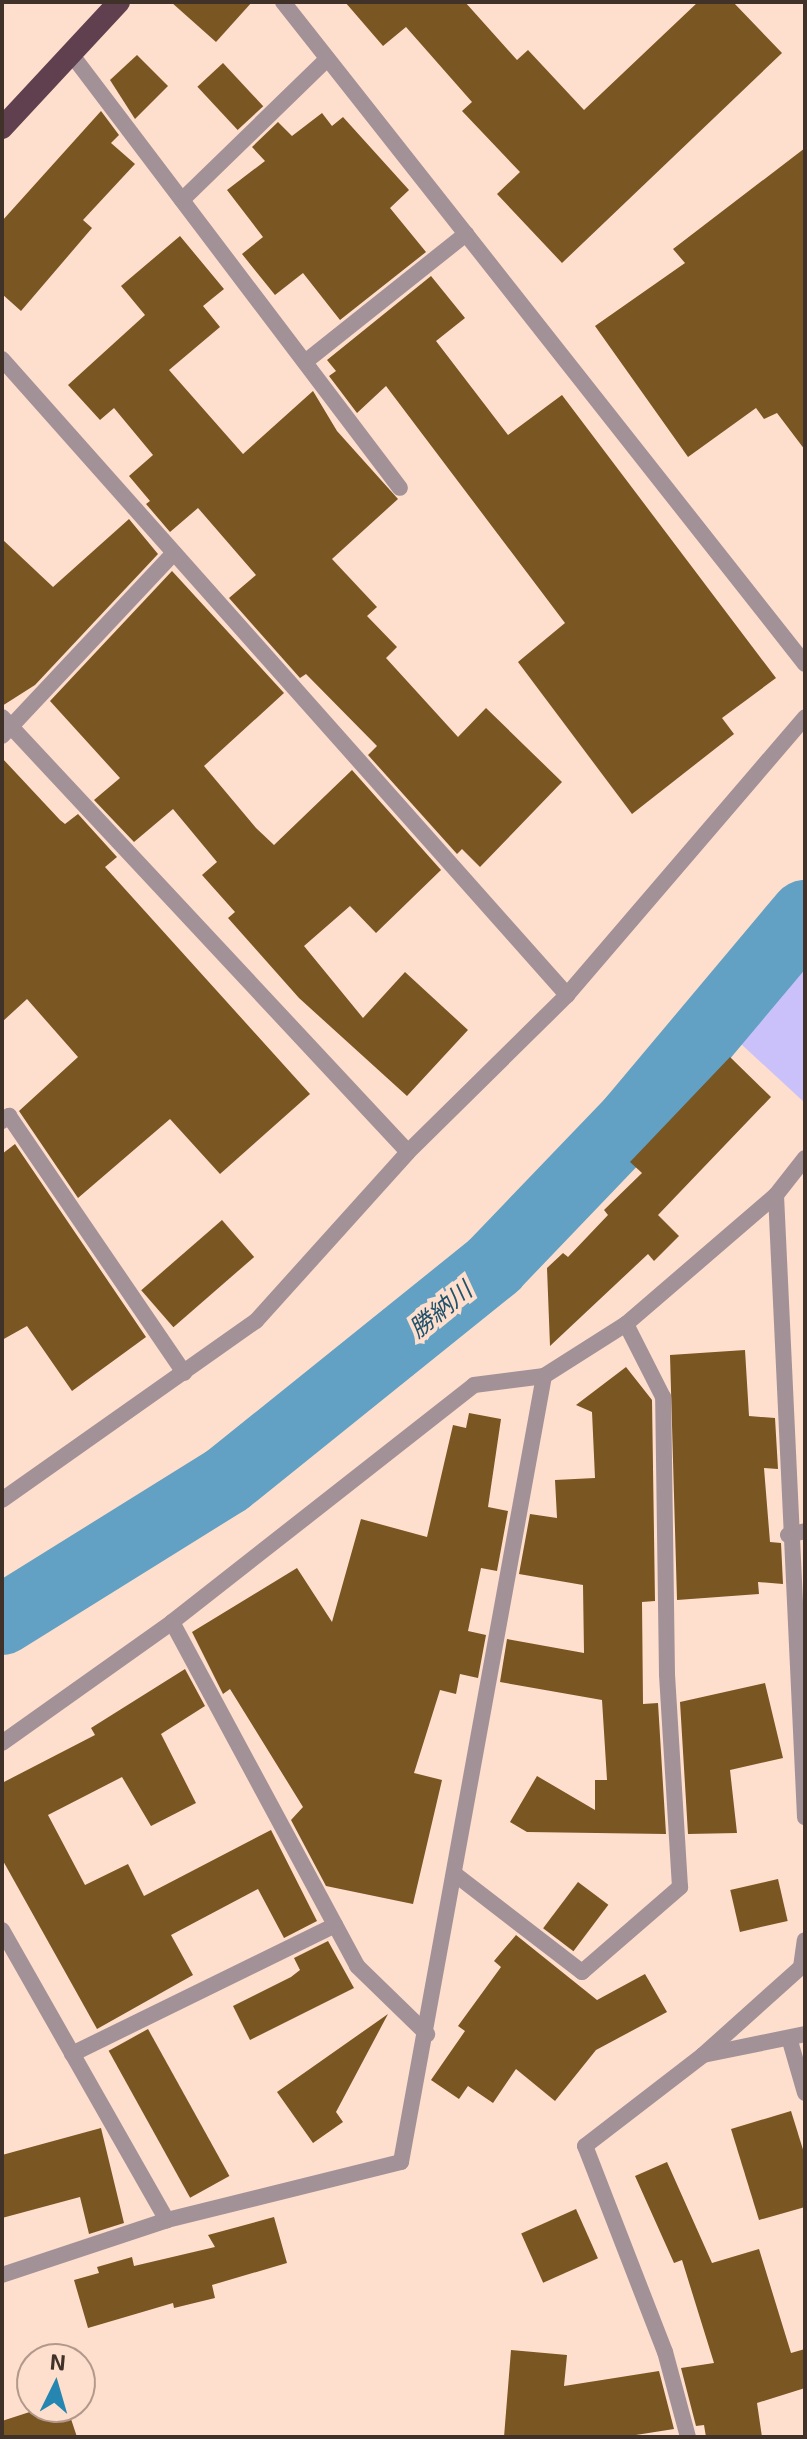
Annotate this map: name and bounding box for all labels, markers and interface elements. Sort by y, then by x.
water label: 勝納川 [403,1275,477,1343]
north arrow [16,2343,96,2423]
text: N [49,2347,67,2375]

